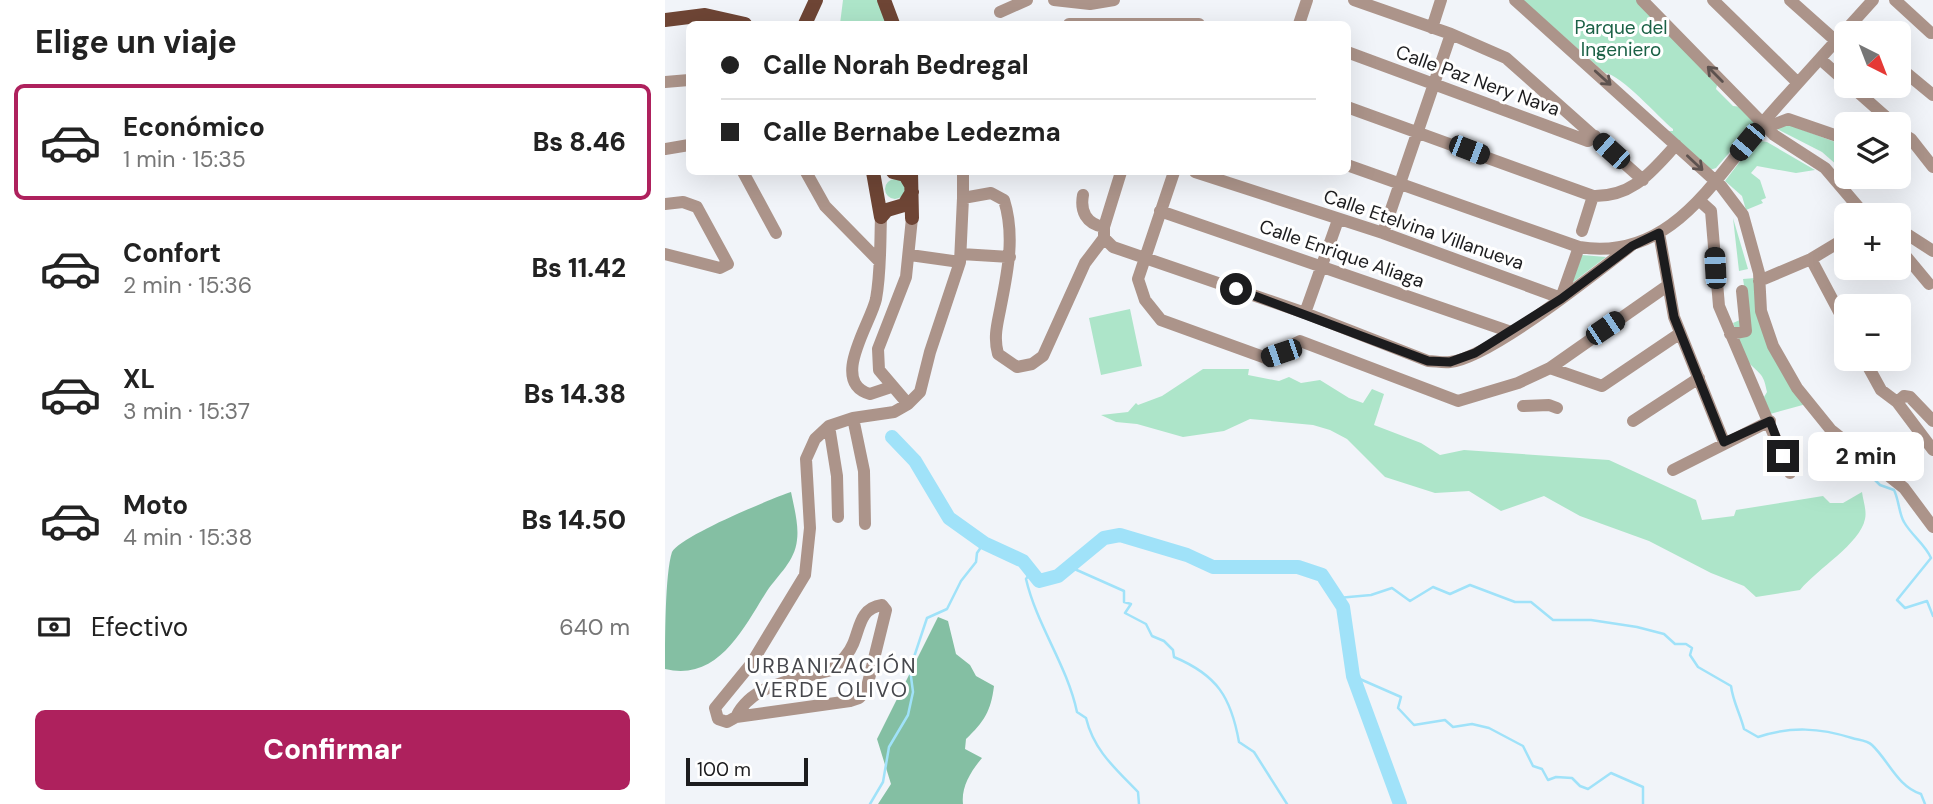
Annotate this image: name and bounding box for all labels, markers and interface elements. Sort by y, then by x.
park label: Parque del Ingeniero [1574,15,1668,62]
text: Elige un viaje [35,21,237,63]
north arrow [1834,21,1911,98]
map controls [1834,21,1911,371]
street label: Calle Paz Nery Nava [1392,39,1563,122]
text: Calle Norah Bedregal [763,48,1029,82]
one-way arrow [1707,66,1724,83]
one-way arrow [1594,70,1612,86]
text: Económico [123,110,265,144]
icon: car [39,111,102,174]
button: layers [1834,112,1911,189]
text: Calle Bernabe Ledezma [763,115,1061,149]
car [1726,119,1769,165]
text: Bs 8.46 [533,125,626,159]
car [1589,129,1634,173]
car [1446,133,1493,167]
text: 1 min · 15:35 [123,144,246,174]
one-way arrow [1686,154,1703,171]
street label: Calle Etelvina Villanueva [1320,183,1527,276]
button: + [1834,203,1911,280]
street label: Calle Enrique Aliaga [1256,214,1428,293]
text: Confort [123,236,221,270]
icon: car [39,237,102,300]
car [1704,246,1727,290]
text: Bs 11.42 [531,251,626,285]
text: 2 min · 15:36 [123,270,252,300]
route start [1220,273,1252,305]
button: − [1834,294,1911,371]
car [1582,308,1629,348]
car [1258,336,1305,370]
text: XL [123,362,155,396]
icon: car [39,363,102,426]
text: Bs 14.38 [524,377,626,411]
text: 3 min · 15:37 [123,396,250,426]
callout: 2 min [1807,432,1923,480]
route end [1767,440,1799,472]
text: 2 min [1835,441,1897,471]
text: Moto [123,488,188,522]
icon: car [39,489,102,552]
text: Bs 14.50 [522,503,626,537]
text: 4 min · 15:38 [123,522,253,552]
icon: cash [35,608,73,646]
text: Efectivo [91,610,188,644]
text: 640 m [559,612,630,642]
district label: URBANIZACIÓN VERDE OLIVO [746,652,918,704]
button: Confirmar [35,710,630,790]
scale bar [686,755,809,787]
text: 100 m [697,757,751,782]

